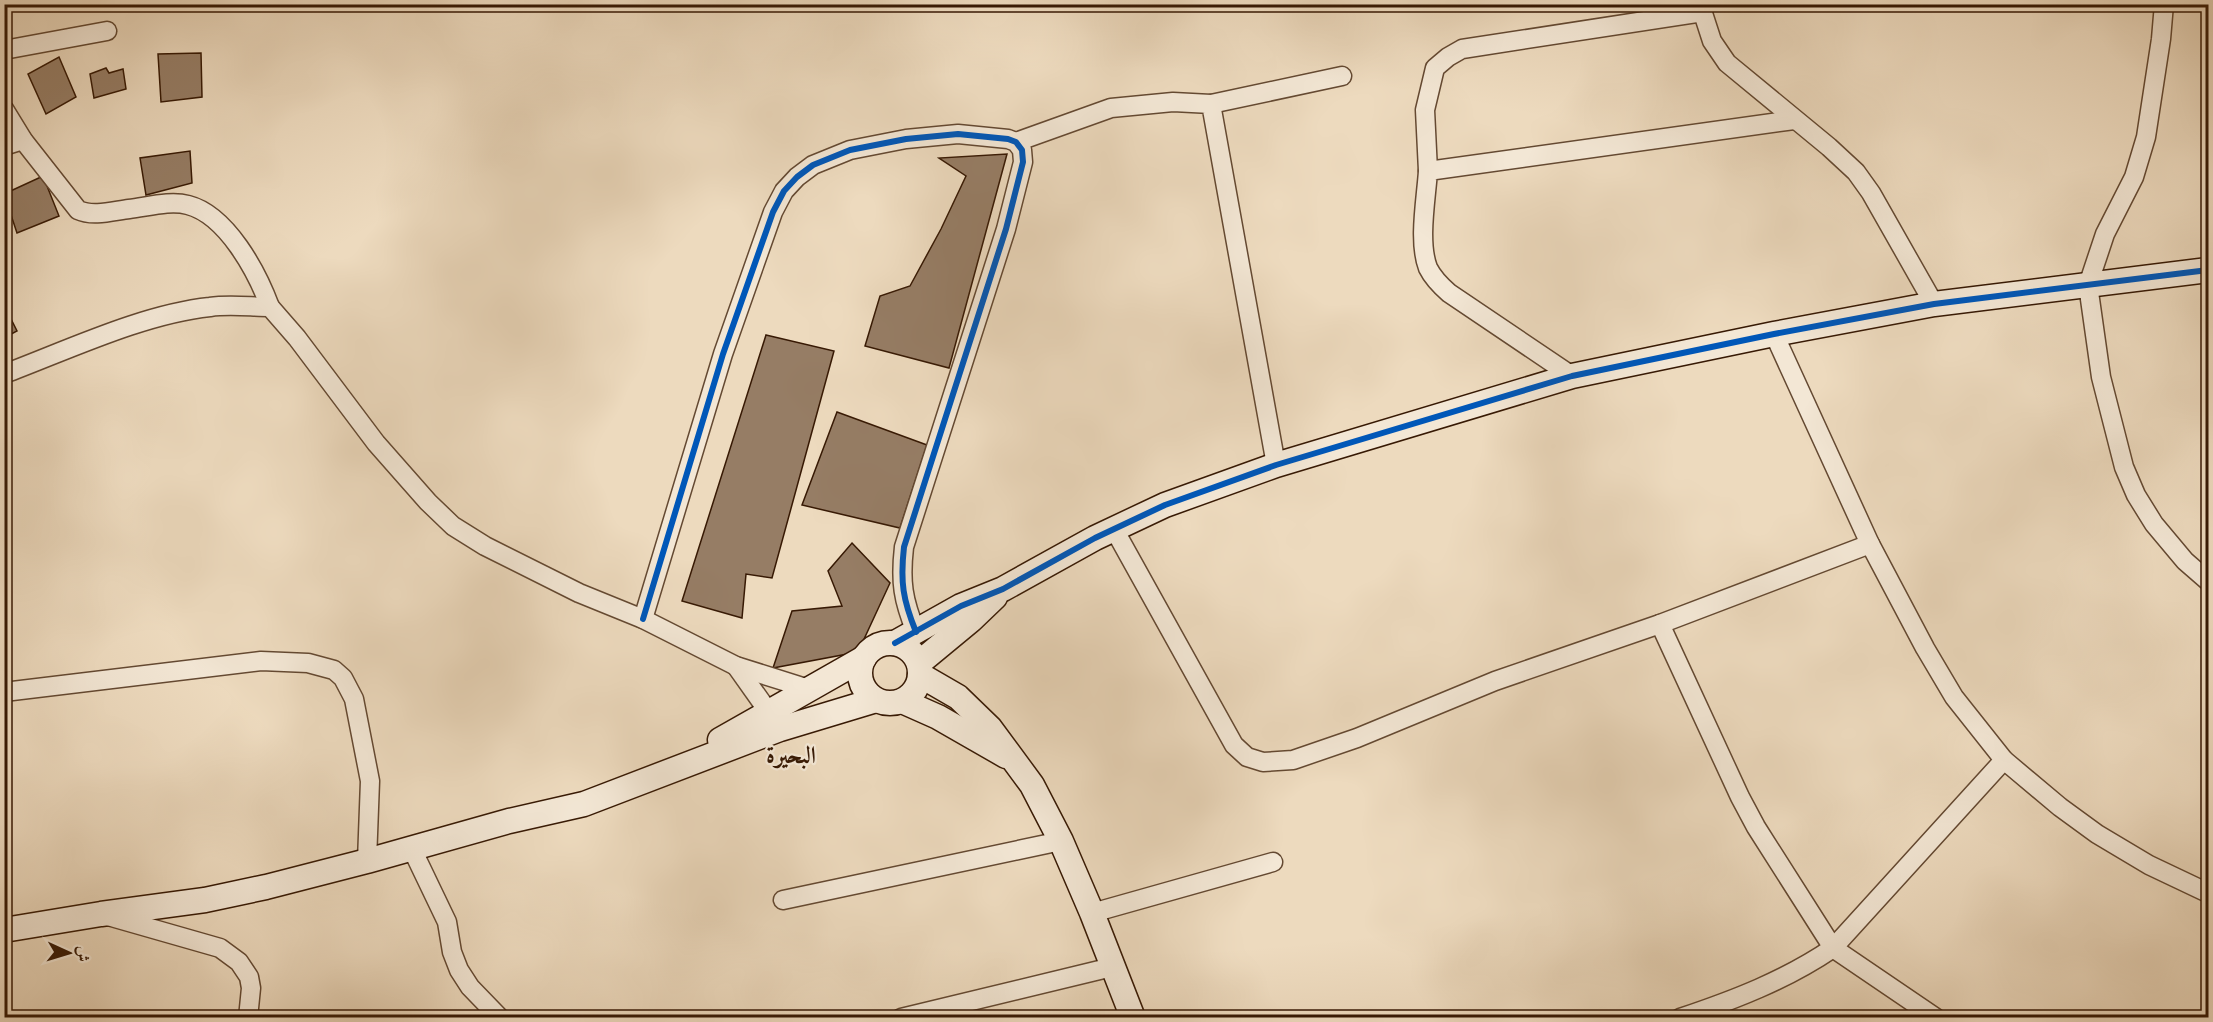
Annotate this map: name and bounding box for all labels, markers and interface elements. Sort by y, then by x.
district label: البحيرة [766,741,816,772]
north arrow [39,923,99,983]
text: ش [71,945,92,963]

